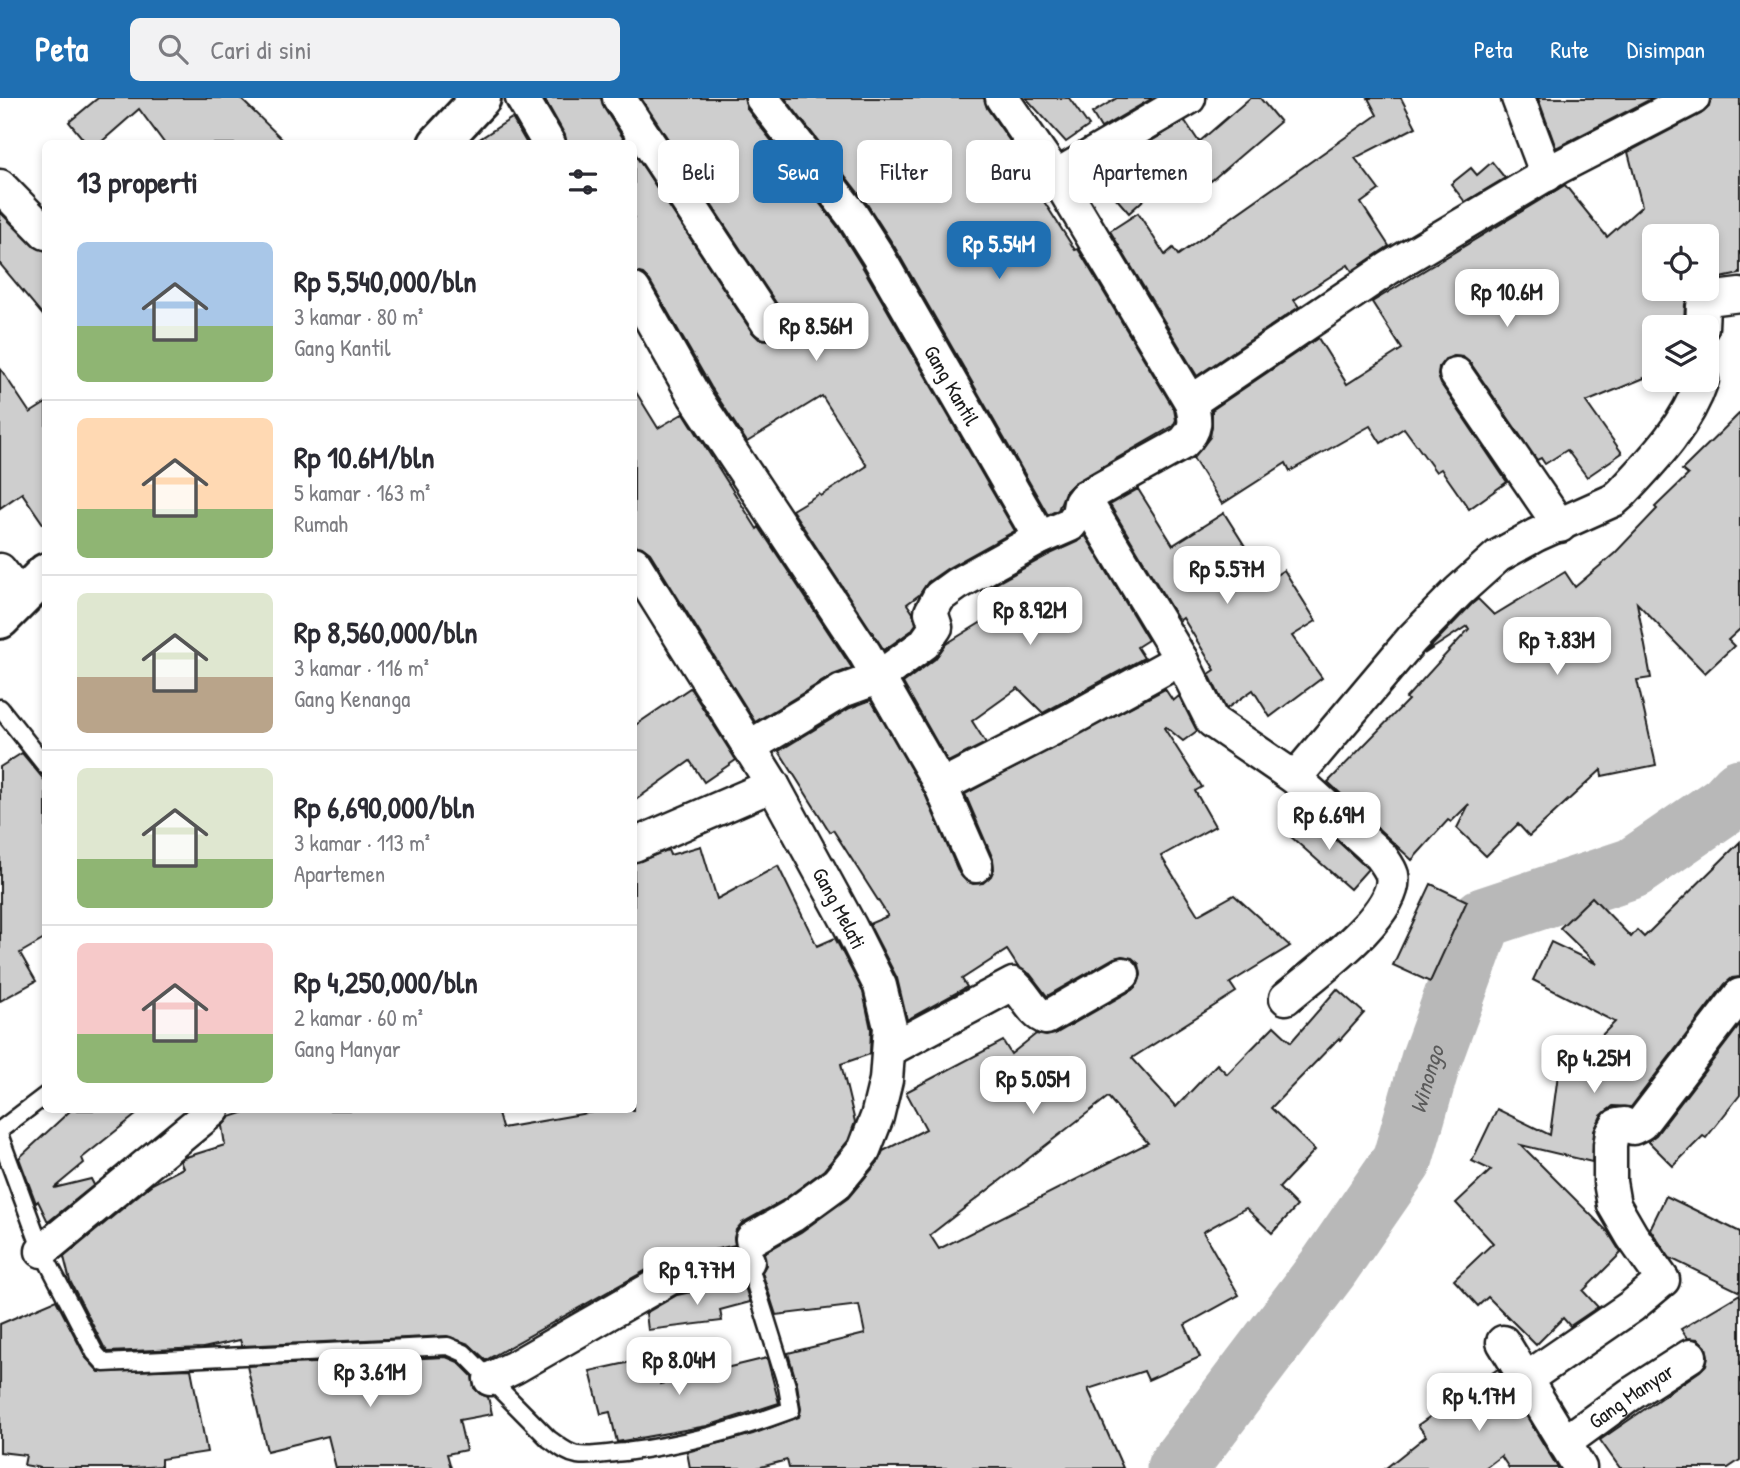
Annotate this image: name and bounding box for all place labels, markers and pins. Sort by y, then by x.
pin: Rp 5.54M [927,222,1071,281]
pin: Rp 10.6M [1435,270,1579,329]
pin: Rp 8.56M [744,303,888,363]
pin: Rp 5.57M [1155,546,1299,606]
pin: Rp 8.92M [958,588,1102,647]
pin: Rp 7.83M [1485,618,1629,677]
pin: Rp 6.69M [1257,792,1401,852]
pin: Rp 4.25M [1522,1035,1666,1095]
pin: Rp 5.05M [961,1056,1105,1116]
pin: Rp 9.77M [625,1248,769,1307]
pin: Rp 8.04M [607,1338,751,1397]
pin: Rp 3.61M [298,1350,442,1409]
pin: Rp 4.17M [1407,1374,1551,1433]

